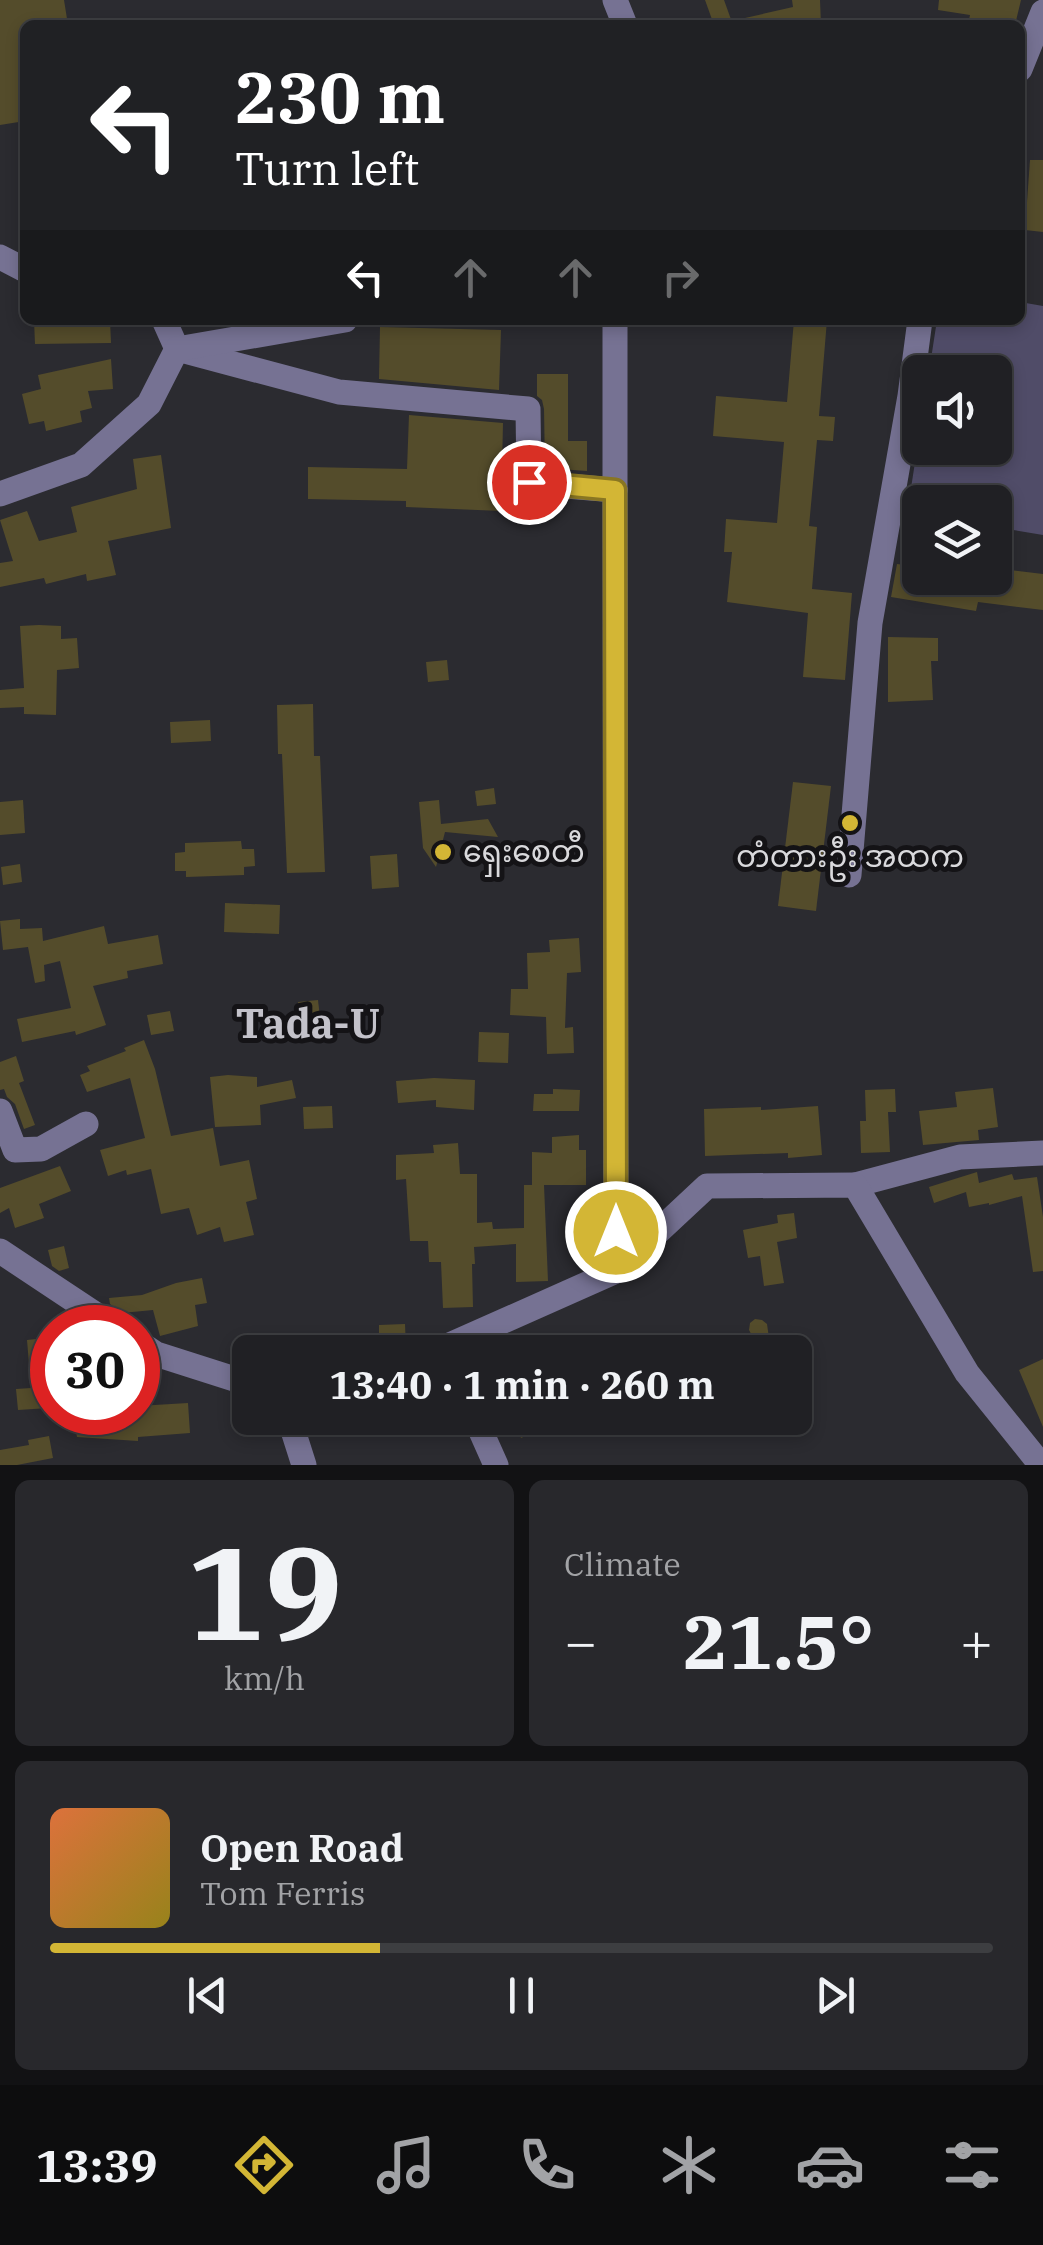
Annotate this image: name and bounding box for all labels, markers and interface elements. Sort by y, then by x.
text: 230 m [235,51,445,142]
icon: left [70,60,200,190]
text: Turn left [235,139,419,197]
icon: left [338,250,393,305]
icon: ahead [443,250,498,305]
icon: ahead [548,250,603,305]
icon: right [653,250,708,305]
map controls [902,355,1012,595]
button: sound [902,355,1012,465]
pin [487,440,572,525]
icon: arrive [502,455,557,510]
button: layers [902,485,1012,595]
marker: တံတားဦး အထက [839,812,861,834]
place label: ရှေးစေတီ [463,830,585,877]
place label: တံတားဦး အထက [736,836,964,882]
marker: ရှေးစေတီ [432,841,454,863]
district label: Tada-U [236,997,380,1049]
position arrow [564,1180,668,1284]
speed limit sign: 30 [30,1305,160,1435]
text: 13:40 · 1 min · 260 m [329,1360,715,1409]
text: 19 [186,1507,343,1676]
text: Climate [564,1543,681,1585]
text: 21.5° [683,1592,874,1690]
text: − [564,1606,597,1677]
text: + [960,1606,993,1677]
text: km/h [224,1657,305,1699]
text: Open Road [200,1823,404,1872]
text: Tom Ferris [200,1872,365,1914]
icon: previous [180,1968,235,2023]
icon: pause [494,1968,549,2023]
icon: next [808,1968,863,2023]
icon: directions [229,2130,299,2200]
icon: music [371,2130,441,2200]
icon: phone [512,2130,582,2200]
icon: climate [654,2130,724,2200]
icon: car [795,2130,865,2200]
icon: filters [937,2130,1007,2200]
text: 13:39 [36,2136,157,2194]

